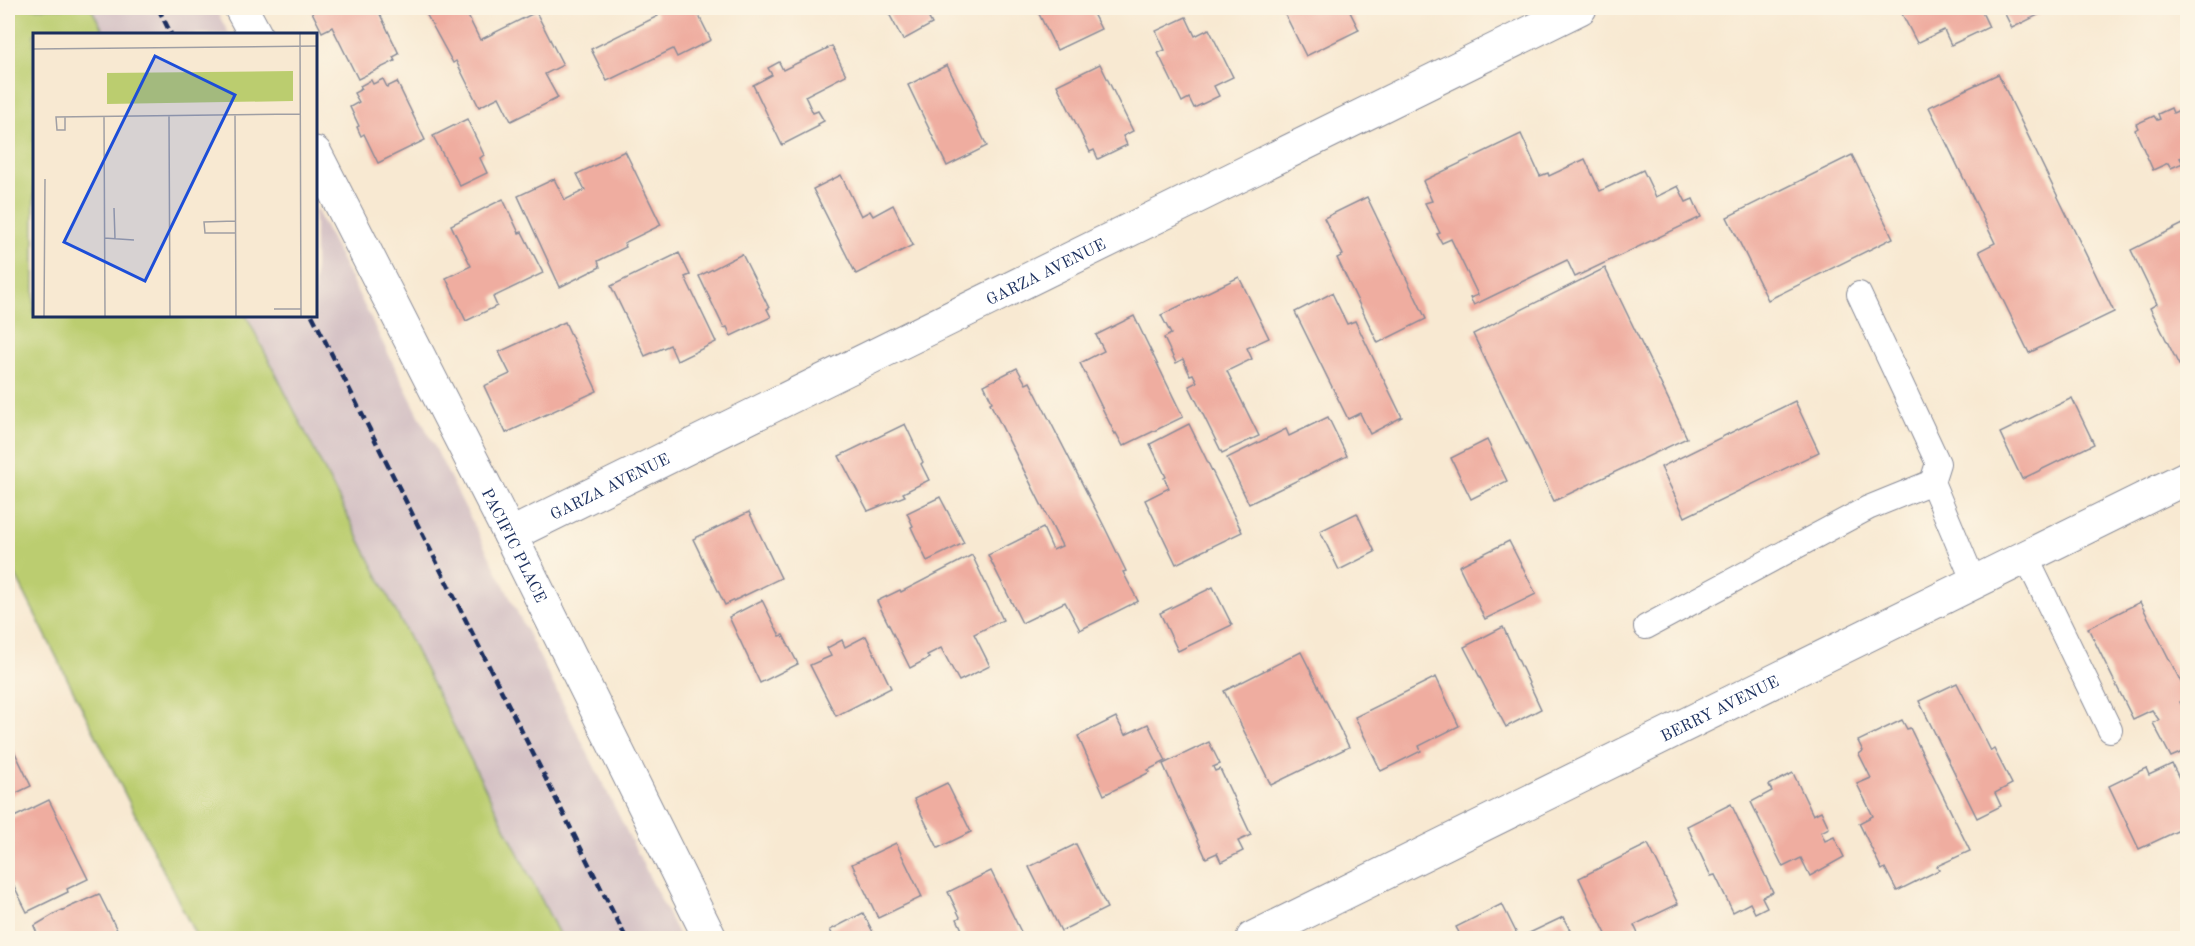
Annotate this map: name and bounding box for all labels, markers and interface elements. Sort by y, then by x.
inset map [33,33,316,316]
street label: GARZA AVENUE [984,237,1109,309]
street label: GARZA AVENUE [548,452,673,524]
street label: PACIFIC PLACE [478,486,548,606]
street label: BERRY AVENUE [1659,674,1782,746]

